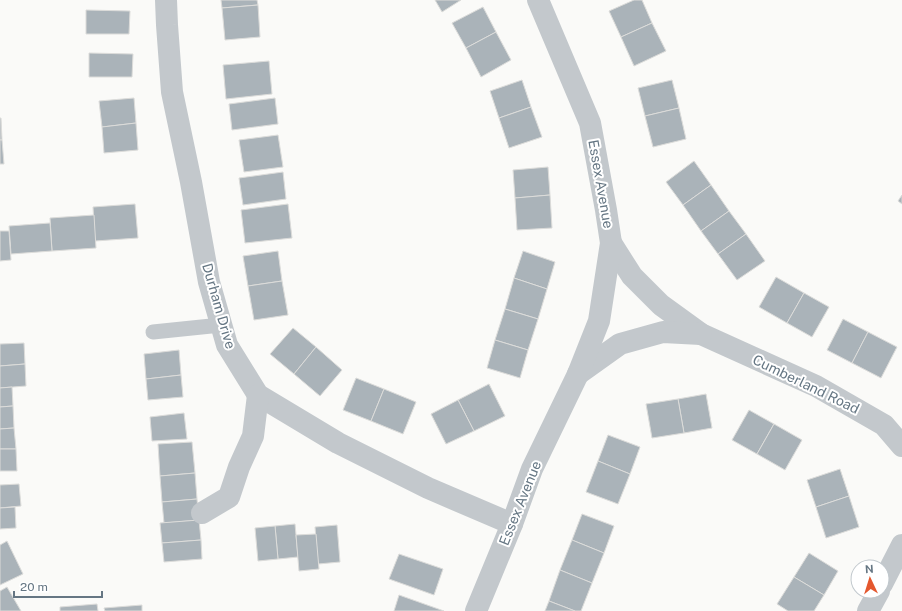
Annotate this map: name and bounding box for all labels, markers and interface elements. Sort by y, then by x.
street label: Essex Avenue [585,139,617,230]
street label: Durham Drive [199,261,239,351]
street label: Cumberland Road [750,351,862,417]
street label: Essex Avenue [496,458,544,548]
north arrow [850,559,890,599]
text: N [865,563,874,575]
scale bar [14,573,102,599]
text: 20 m [20,580,48,594]

